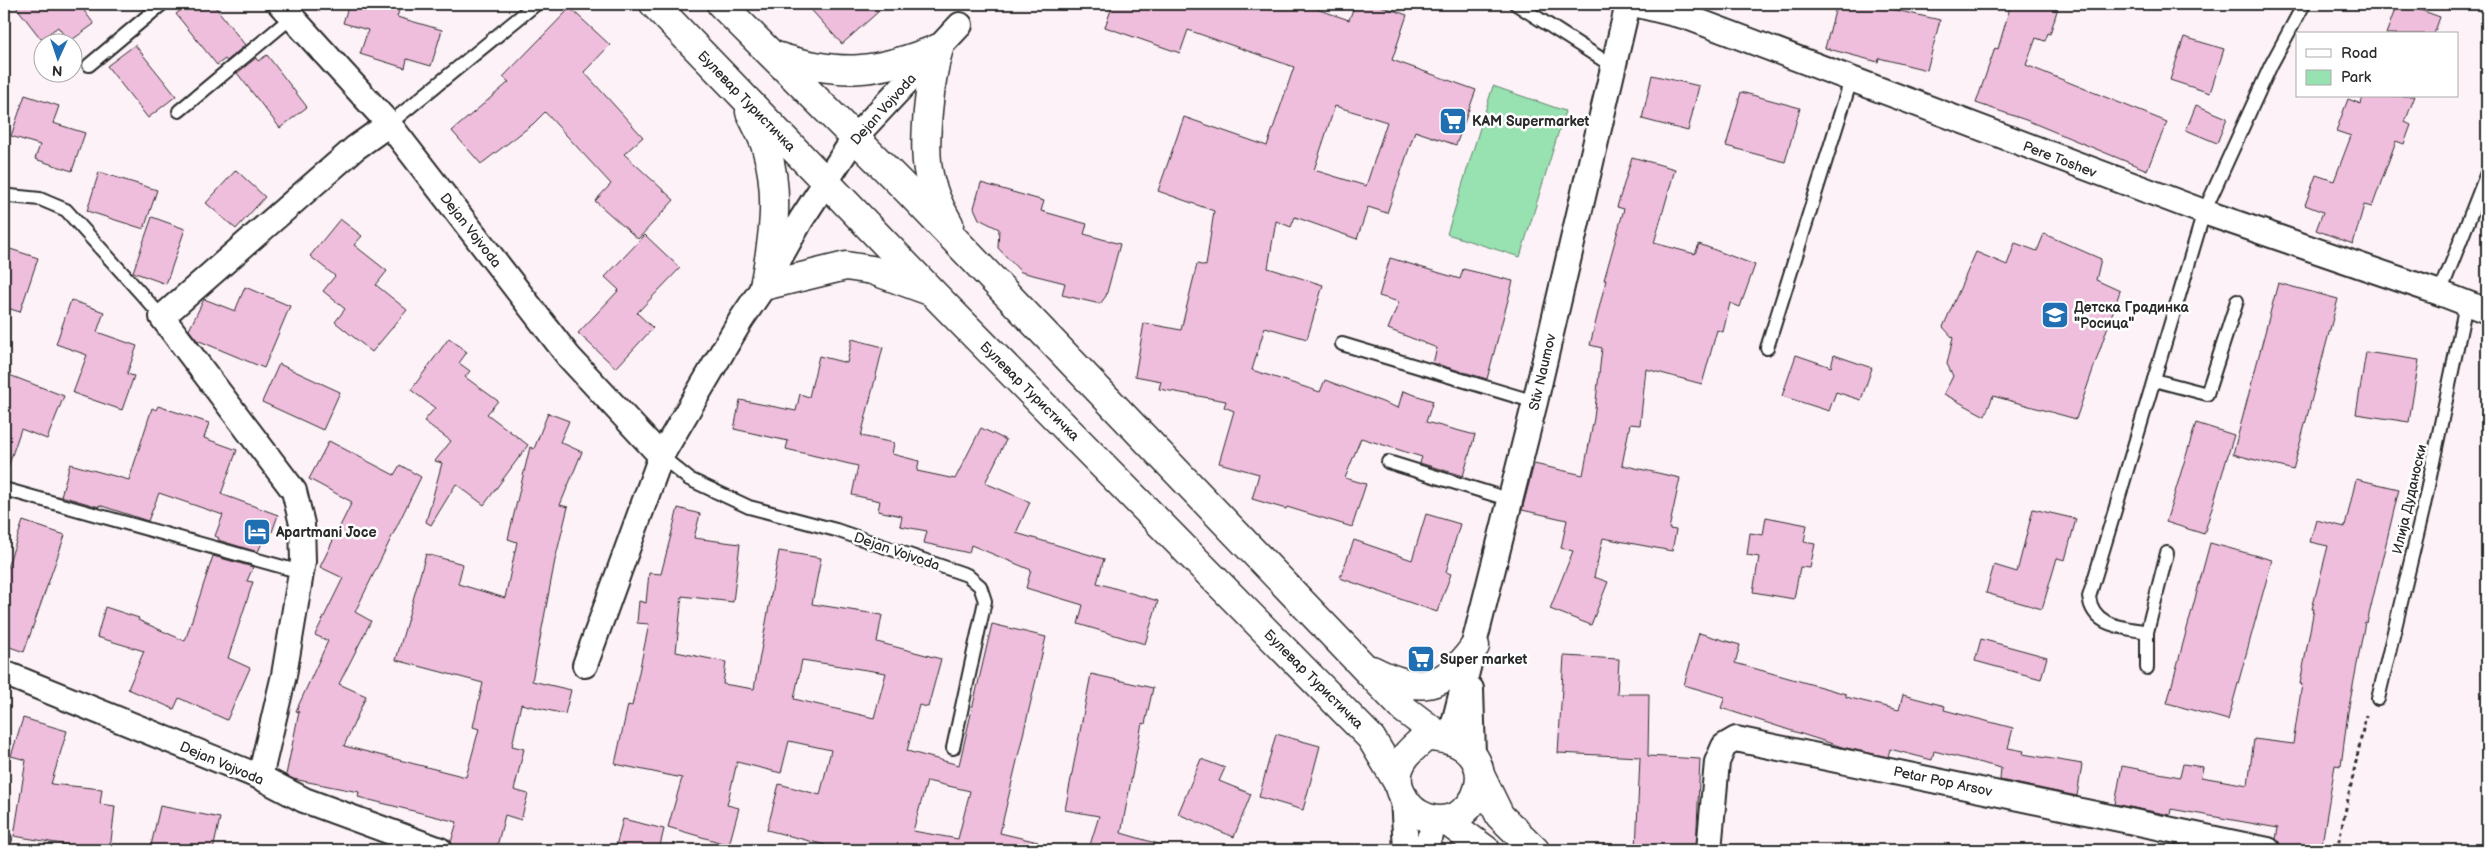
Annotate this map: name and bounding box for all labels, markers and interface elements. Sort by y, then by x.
north arrow [32,32,82,82]
legend [2296,32,2458,98]
text: Road [2341,44,2377,63]
street label: Булевар Туристичка [694,47,800,156]
text: N [52,62,63,79]
text: Park [2341,68,2372,87]
street label: Dejan Vojvoda [847,70,920,148]
supermarket icon: KAM Supermarket [1438,106,1468,136]
place label: KAM Supermarket [1472,113,1590,130]
street label: Pere Toshev [2021,138,2099,181]
street label: Dejan Vojvoda [436,190,505,271]
place label: Детска Градинка "Росица" [2074,299,2189,332]
school or university icon: Детска Градинка "Росица" [2040,300,2070,330]
street label: Stiv Naumov [1525,332,1560,412]
street label: Булевар Туристичка [976,338,1083,445]
street label: Илија Дуданоски [2389,443,2430,556]
hotel icon: Apartmani Joce [242,517,272,547]
place label: Apartmani Joce [275,524,377,541]
street label: Dejan Vojvoda [852,529,942,574]
street label: Булевар Туристичка [1260,626,1367,733]
supermarket icon: Super market [1406,644,1436,674]
place label: Super market [1440,651,1527,668]
street label: Dejan Vojvoda [177,738,267,789]
street label: Petar Pop Arsov [1892,763,1994,800]

